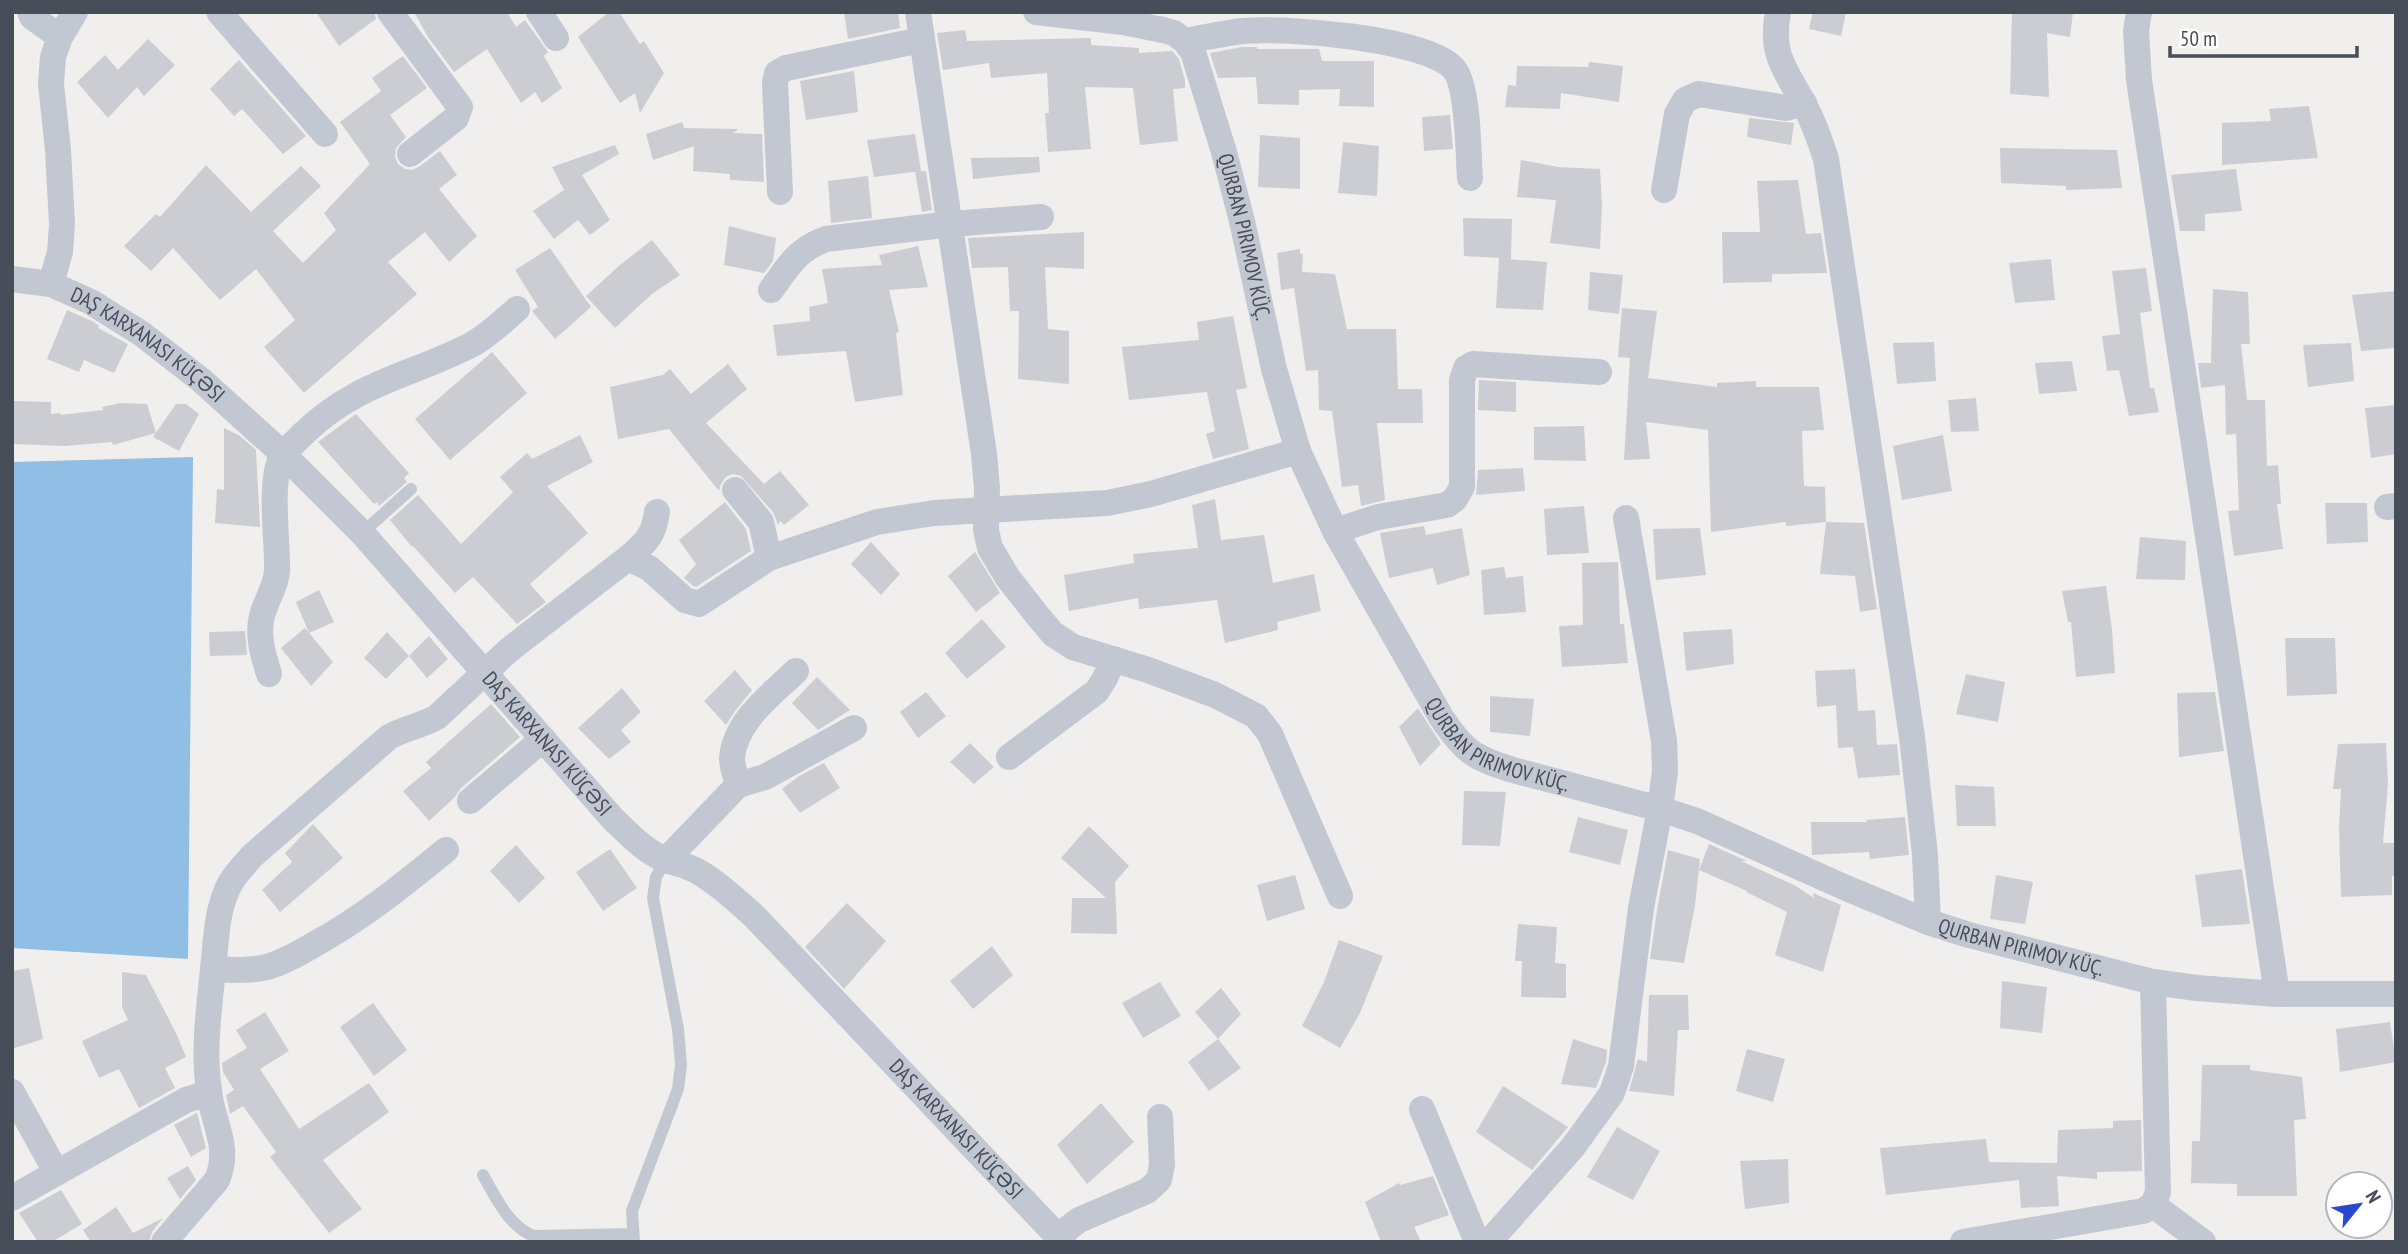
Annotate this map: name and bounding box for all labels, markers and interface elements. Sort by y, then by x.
scale bar [2170,14,2357,58]
text: 50 m [2180,25,2217,52]
street label: QURBAN PIRIMOV KÜÇ. [1212,151,1277,323]
street label: DAŞ KARXANASI KÜÇƏSI [67,281,231,408]
street label: DAŞ KARXANASI KÜÇƏSI [477,666,618,821]
street label: QURBAN PIRIMOV KÜÇ. [1420,692,1573,797]
street label: QURBAN PIRIMOV KÜÇ. [1935,912,2107,982]
street label: DAŞ KARXANASI KÜÇƏSI [884,1053,1029,1205]
north arrow [2324,1170,2394,1240]
text: N [2361,1186,2387,1207]

